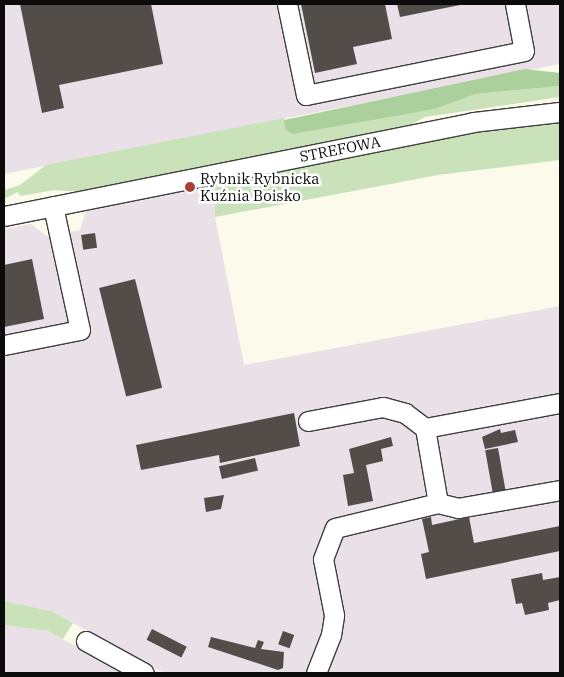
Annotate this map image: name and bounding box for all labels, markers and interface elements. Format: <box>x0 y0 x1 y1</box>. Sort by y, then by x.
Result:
street label: STREFOWA <box>298 132 382 166</box>
place label: Rybnik Rybnicka Kuźnia Boisko <box>200 169 320 204</box>
marker: Rybnik Rybnicka Kuźnia Boisko <box>184 181 196 193</box>

